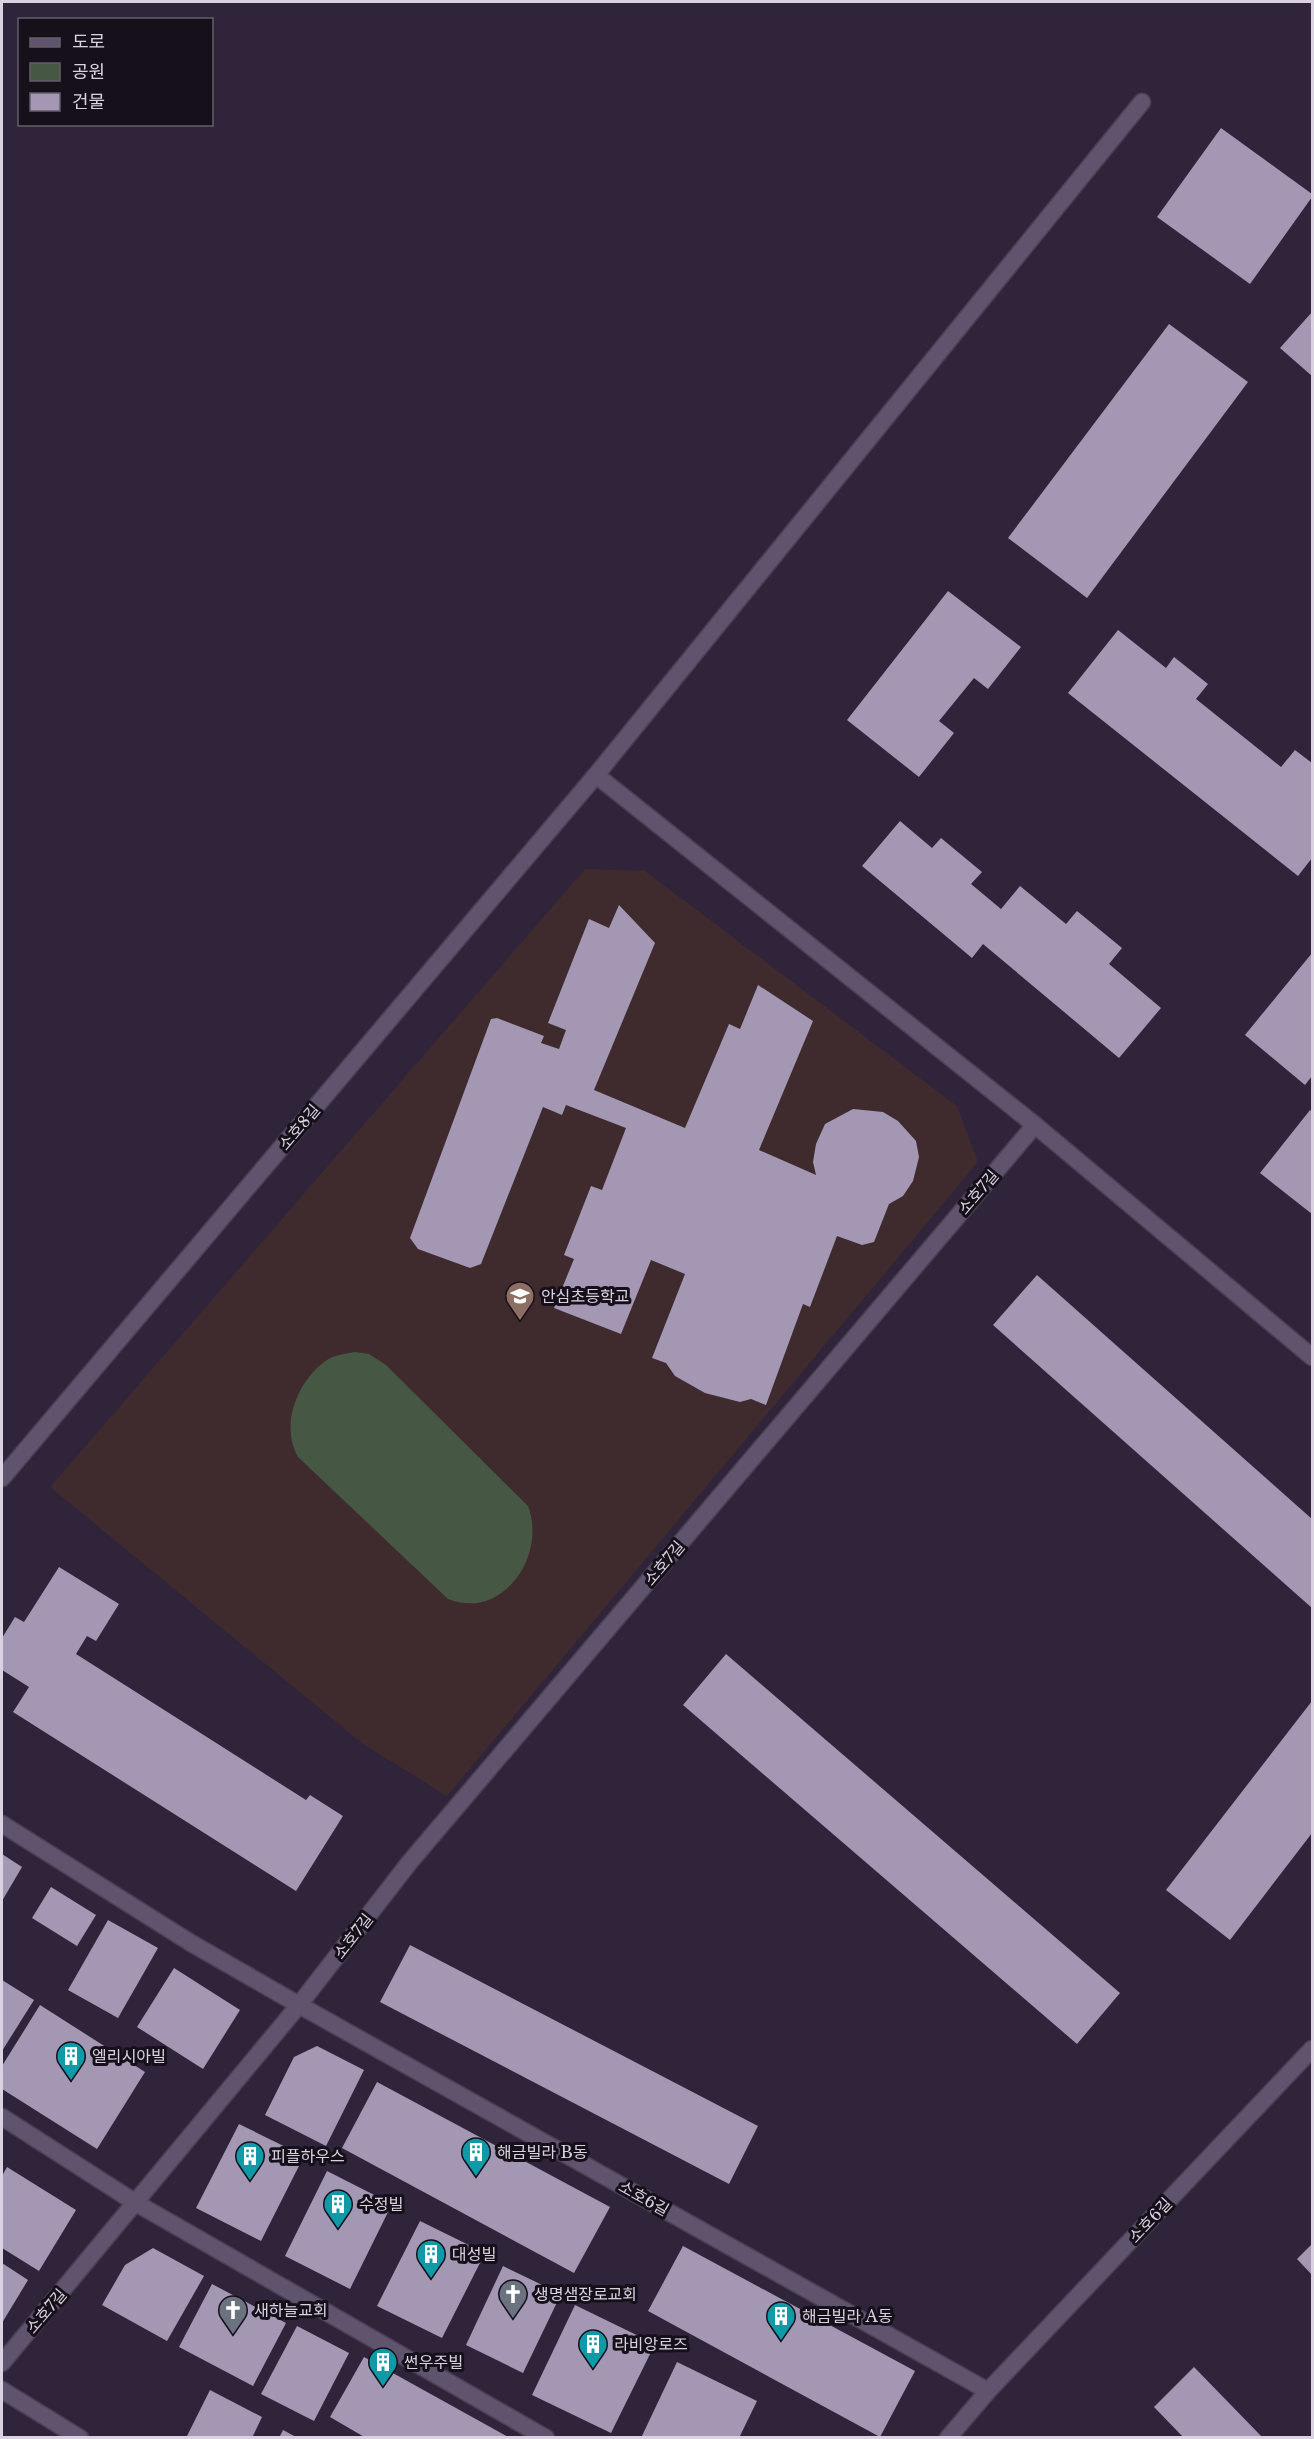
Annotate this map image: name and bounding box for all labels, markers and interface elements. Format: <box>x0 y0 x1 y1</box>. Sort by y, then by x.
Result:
legend <box>18 18 213 126</box>
text: 도로 <box>72 31 105 53</box>
text: 공원 <box>72 61 105 83</box>
text: 건물 <box>72 91 105 113</box>
street label: 소호8길 <box>274 1100 324 1154</box>
street label: 소호7길 <box>954 1166 1002 1218</box>
school or university icon: 안심초등학교 <box>504 1280 536 1322</box>
place label: 안심초등학교 <box>541 1286 629 1306</box>
street label: 소호7길 <box>640 1537 688 1589</box>
street label: 소호7길 <box>329 1909 377 1963</box>
building icon: 엘리시아빌 <box>55 2040 87 2082</box>
place label: 엘리시아빌 <box>92 2046 166 2066</box>
building icon: 해금빌라 B동 <box>460 2136 492 2178</box>
building icon: 피플하우스 <box>234 2140 266 2182</box>
place label: 해금빌라 B동 <box>497 2142 588 2162</box>
place label: 피플하우스 <box>271 2146 345 2166</box>
street label: 소호6길 <box>615 2176 673 2220</box>
building icon: 수정빌 <box>322 2188 354 2230</box>
street label: 소호6길 <box>1124 2193 1176 2247</box>
place label: 수정빌 <box>359 2194 403 2214</box>
building icon: 대성빌 <box>415 2238 447 2280</box>
place label: 대성빌 <box>452 2244 496 2264</box>
church icon: 생명샘장로교회 <box>497 2278 529 2320</box>
place label: 생명샘장로교회 <box>534 2284 637 2304</box>
street label: 소호7길 <box>22 2285 70 2337</box>
church icon: 새하늘교회 <box>217 2294 249 2336</box>
place label: 새하늘교회 <box>254 2300 328 2320</box>
building icon: 해금빌라 A동 <box>765 2300 797 2342</box>
place label: 해금빌라 A동 <box>802 2306 893 2326</box>
building icon: 라비앙로즈 <box>577 2328 609 2370</box>
place label: 라비앙로즈 <box>614 2334 688 2354</box>
building icon: 썬우주빌 <box>367 2346 399 2388</box>
place label: 썬우주빌 <box>404 2352 463 2372</box>

